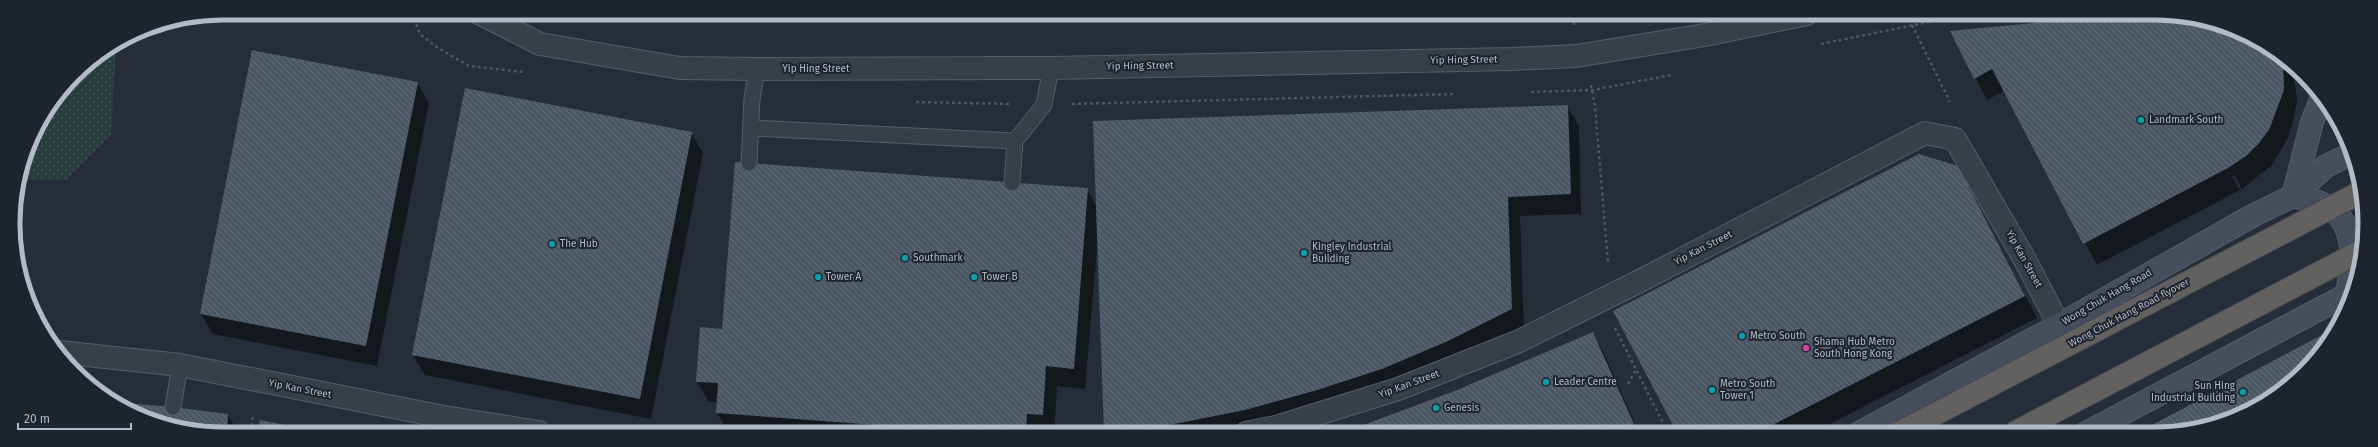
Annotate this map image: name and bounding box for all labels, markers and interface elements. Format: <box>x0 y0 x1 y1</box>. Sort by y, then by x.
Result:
street label: Yip Hing Street <box>1430 53 1498 67</box>
street label: Yip Hing Street <box>1106 59 1174 73</box>
street label: Yip Hing Street <box>782 63 850 75</box>
place label: Landmark South <box>2149 114 2223 126</box>
marker: Landmark South <box>2136 115 2146 125</box>
street label: Yip Kan Street <box>1672 228 1734 268</box>
street label: Yip Kan Street <box>2003 228 2045 290</box>
place label: The Hub <box>560 238 598 250</box>
marker: The Hub <box>547 239 557 249</box>
place label: Kingley Industrial Building <box>1312 241 1392 265</box>
marker: Kingley Industrial Building <box>1299 248 1309 258</box>
place label: Southmark <box>913 252 963 264</box>
marker: Southmark <box>900 253 910 263</box>
street label: Wong Chuk Hang Road <box>2060 266 2154 328</box>
place label: Tower A <box>826 271 862 283</box>
place label: Tower B <box>982 271 1018 283</box>
marker: Tower A <box>813 272 823 282</box>
marker: Tower B <box>969 272 979 282</box>
street label: Wong Chuk Hang Road flyover <box>2067 276 2192 350</box>
place label: Metro South <box>1750 330 1805 342</box>
marker: Metro South <box>1737 331 1747 341</box>
place label: Shama Hub Metro South Hong Kong <box>1814 336 1895 360</box>
marker: Shama Hub Metro South Hong Kong <box>1801 343 1811 353</box>
street label: Yip Kan Street <box>1377 367 1441 401</box>
place label: Leader Centre <box>1554 376 1617 388</box>
street label: Yip Kan Street <box>268 377 333 401</box>
marker: Leader Centre <box>1541 377 1551 387</box>
place label: Metro South Tower 1 <box>1720 378 1775 402</box>
place label: Sun Hing Industrial Building <box>2151 380 2236 404</box>
marker: Metro South Tower 1 <box>1707 385 1717 395</box>
marker: Sun Hing Industrial Building <box>2238 387 2248 397</box>
place label: Genesis <box>1444 402 1480 414</box>
marker: Genesis <box>1431 403 1441 413</box>
scale bar <box>18 405 131 431</box>
text: 20 m <box>24 412 50 426</box>

